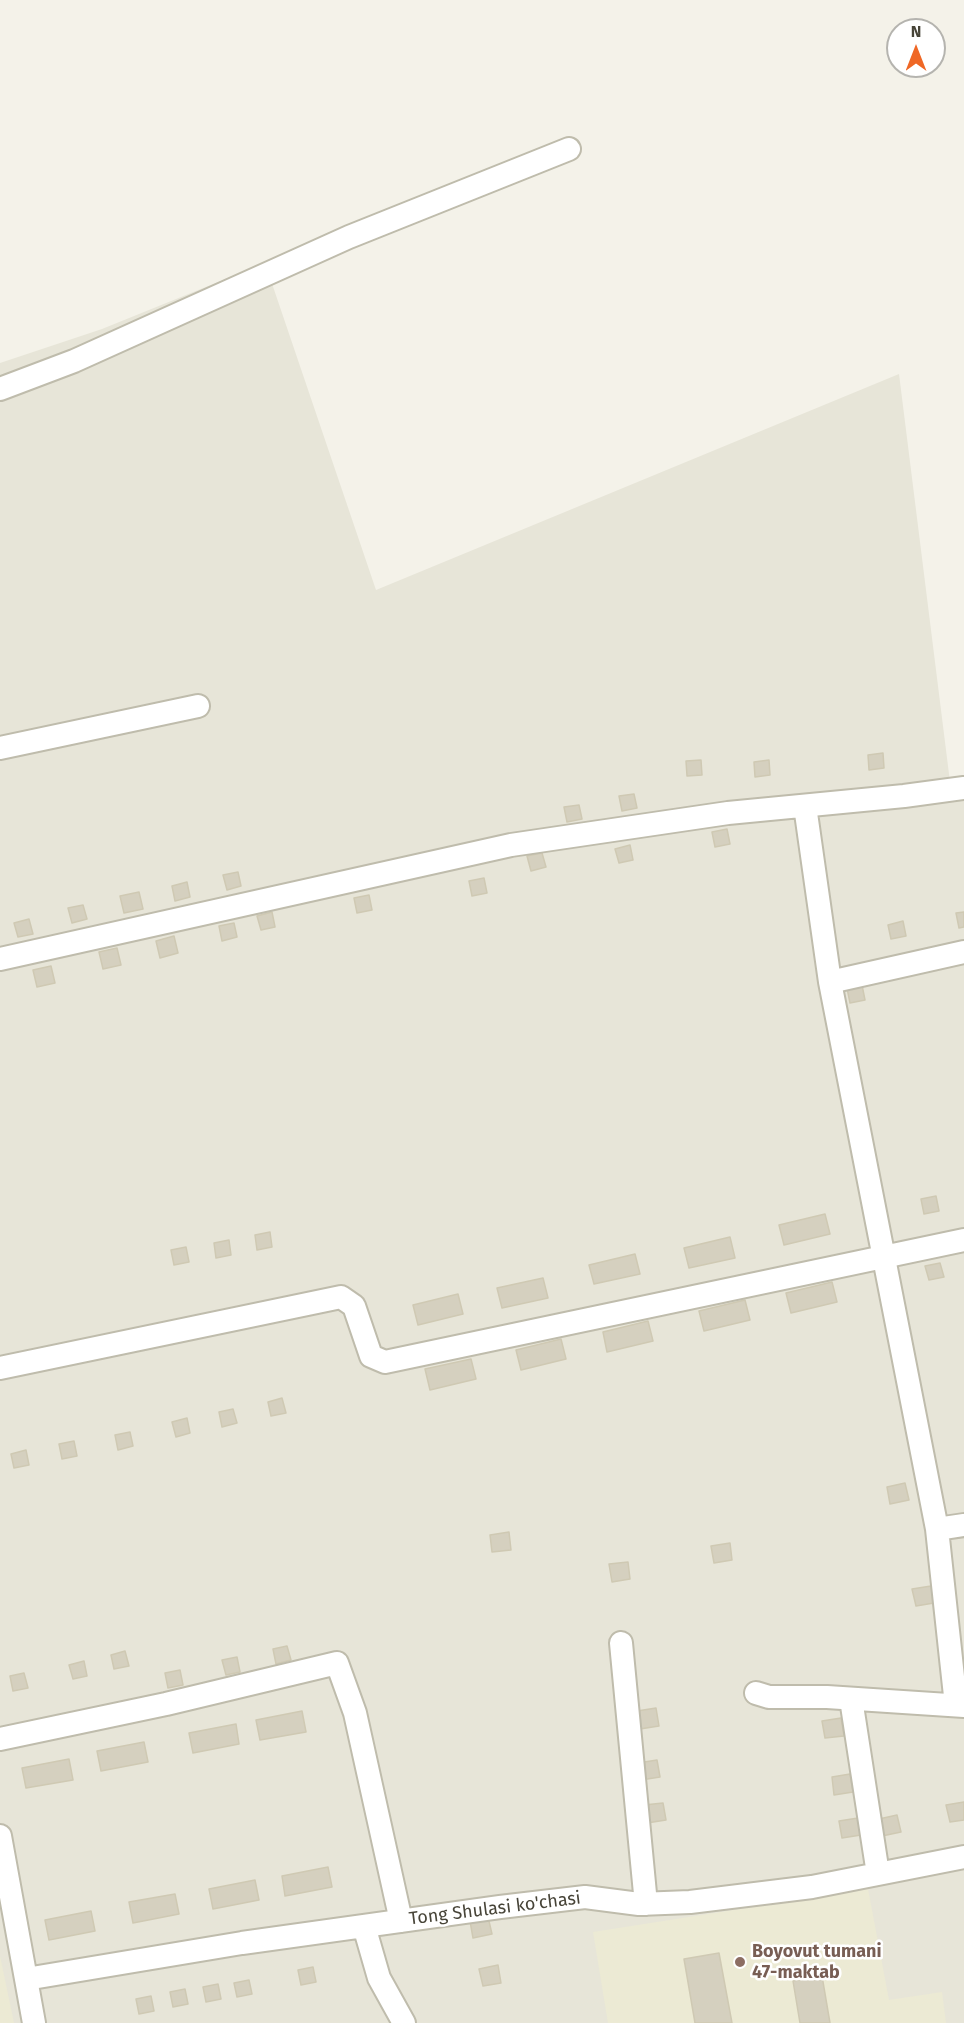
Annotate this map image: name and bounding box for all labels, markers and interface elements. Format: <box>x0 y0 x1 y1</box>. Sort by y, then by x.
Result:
north arrow <box>886 18 946 78</box>
text: N <box>911 22 921 41</box>
street label: Tong Shulasi ko'chasi <box>408 1888 582 1930</box>
place label: Boyovut tumani 47-maktab <box>752 1941 882 1984</box>
marker: Boyovut tumani 47-maktab <box>733 1955 747 1969</box>

